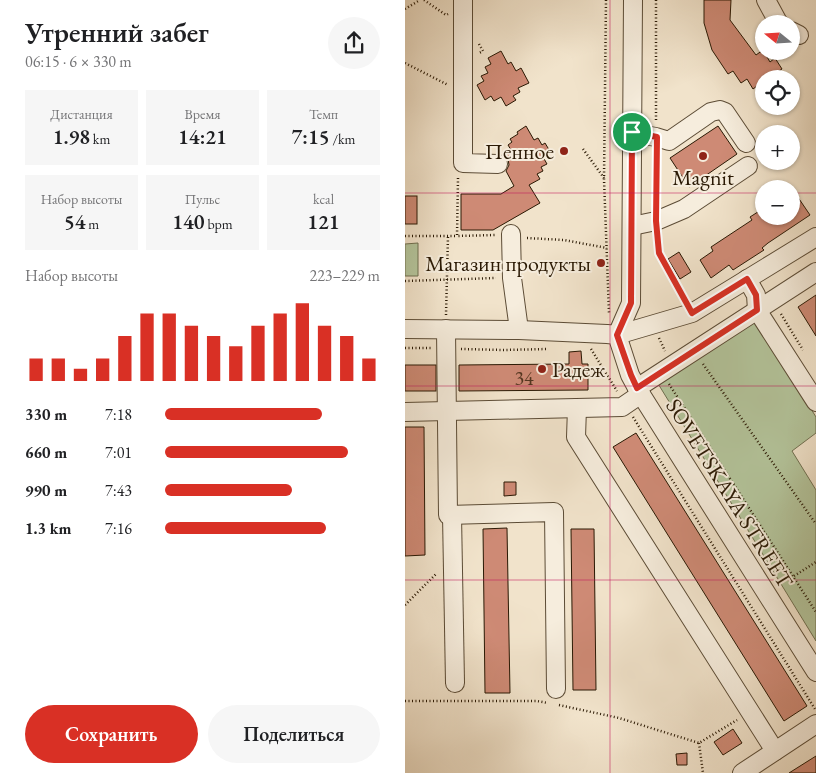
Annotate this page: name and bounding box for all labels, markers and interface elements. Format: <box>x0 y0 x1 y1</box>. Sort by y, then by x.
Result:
text: Утренний забег <box>25 14 209 50</box>
north arrow <box>755 15 800 60</box>
map controls <box>755 15 800 225</box>
button: share <box>328 17 380 69</box>
text: 06:15 · 6 × 330 m <box>25 51 132 72</box>
button: locate <box>755 70 800 115</box>
text: Дистанция <box>50 105 113 123</box>
text: Время <box>185 105 220 123</box>
text: Темп <box>309 105 338 123</box>
pin <box>611 111 653 153</box>
icon: arrive <box>618 118 646 146</box>
text: 1.98 <box>53 123 90 150</box>
text: 14:21 <box>178 123 227 150</box>
text: 7:15 <box>292 123 330 150</box>
button: + <box>755 125 800 170</box>
text: km <box>90 130 110 148</box>
text: /km <box>330 130 355 148</box>
place label: Пенное <box>485 137 554 166</box>
marker: Пенное <box>558 145 570 157</box>
marker: Magnit <box>697 150 709 162</box>
place label: Magnit <box>672 163 734 192</box>
button: − <box>755 180 800 225</box>
text: Набор высоты <box>41 190 122 208</box>
text: Пульс <box>185 190 220 208</box>
text: kcal <box>313 190 334 208</box>
text: 54 <box>64 208 85 235</box>
text: 140 <box>172 208 205 235</box>
text: 121 <box>307 208 340 235</box>
text: m <box>85 215 99 233</box>
text: bpm <box>205 215 233 233</box>
place label: Магазин продукты <box>425 249 591 278</box>
marker: Магазин продукты <box>595 257 607 269</box>
text: Набор высоты <box>25 265 118 286</box>
text: 223–229 m <box>309 265 380 286</box>
place label: Радеж <box>552 355 606 384</box>
marker: Радеж <box>536 363 548 375</box>
house number: 34 <box>514 365 534 391</box>
street label: SOVETSKAYA STREET <box>659 393 800 594</box>
text: 330 m <box>25 404 67 425</box>
text: 7:18 <box>105 404 132 425</box>
text: 660 m <box>25 442 67 463</box>
text: 7:01 <box>105 442 132 463</box>
text: 990 m <box>25 480 67 501</box>
text: 7:43 <box>105 480 132 501</box>
text: 1.3 km <box>25 518 71 539</box>
text: 7:16 <box>105 518 132 539</box>
button: Сохранить <box>25 705 198 763</box>
button: Поделиться <box>208 705 380 763</box>

